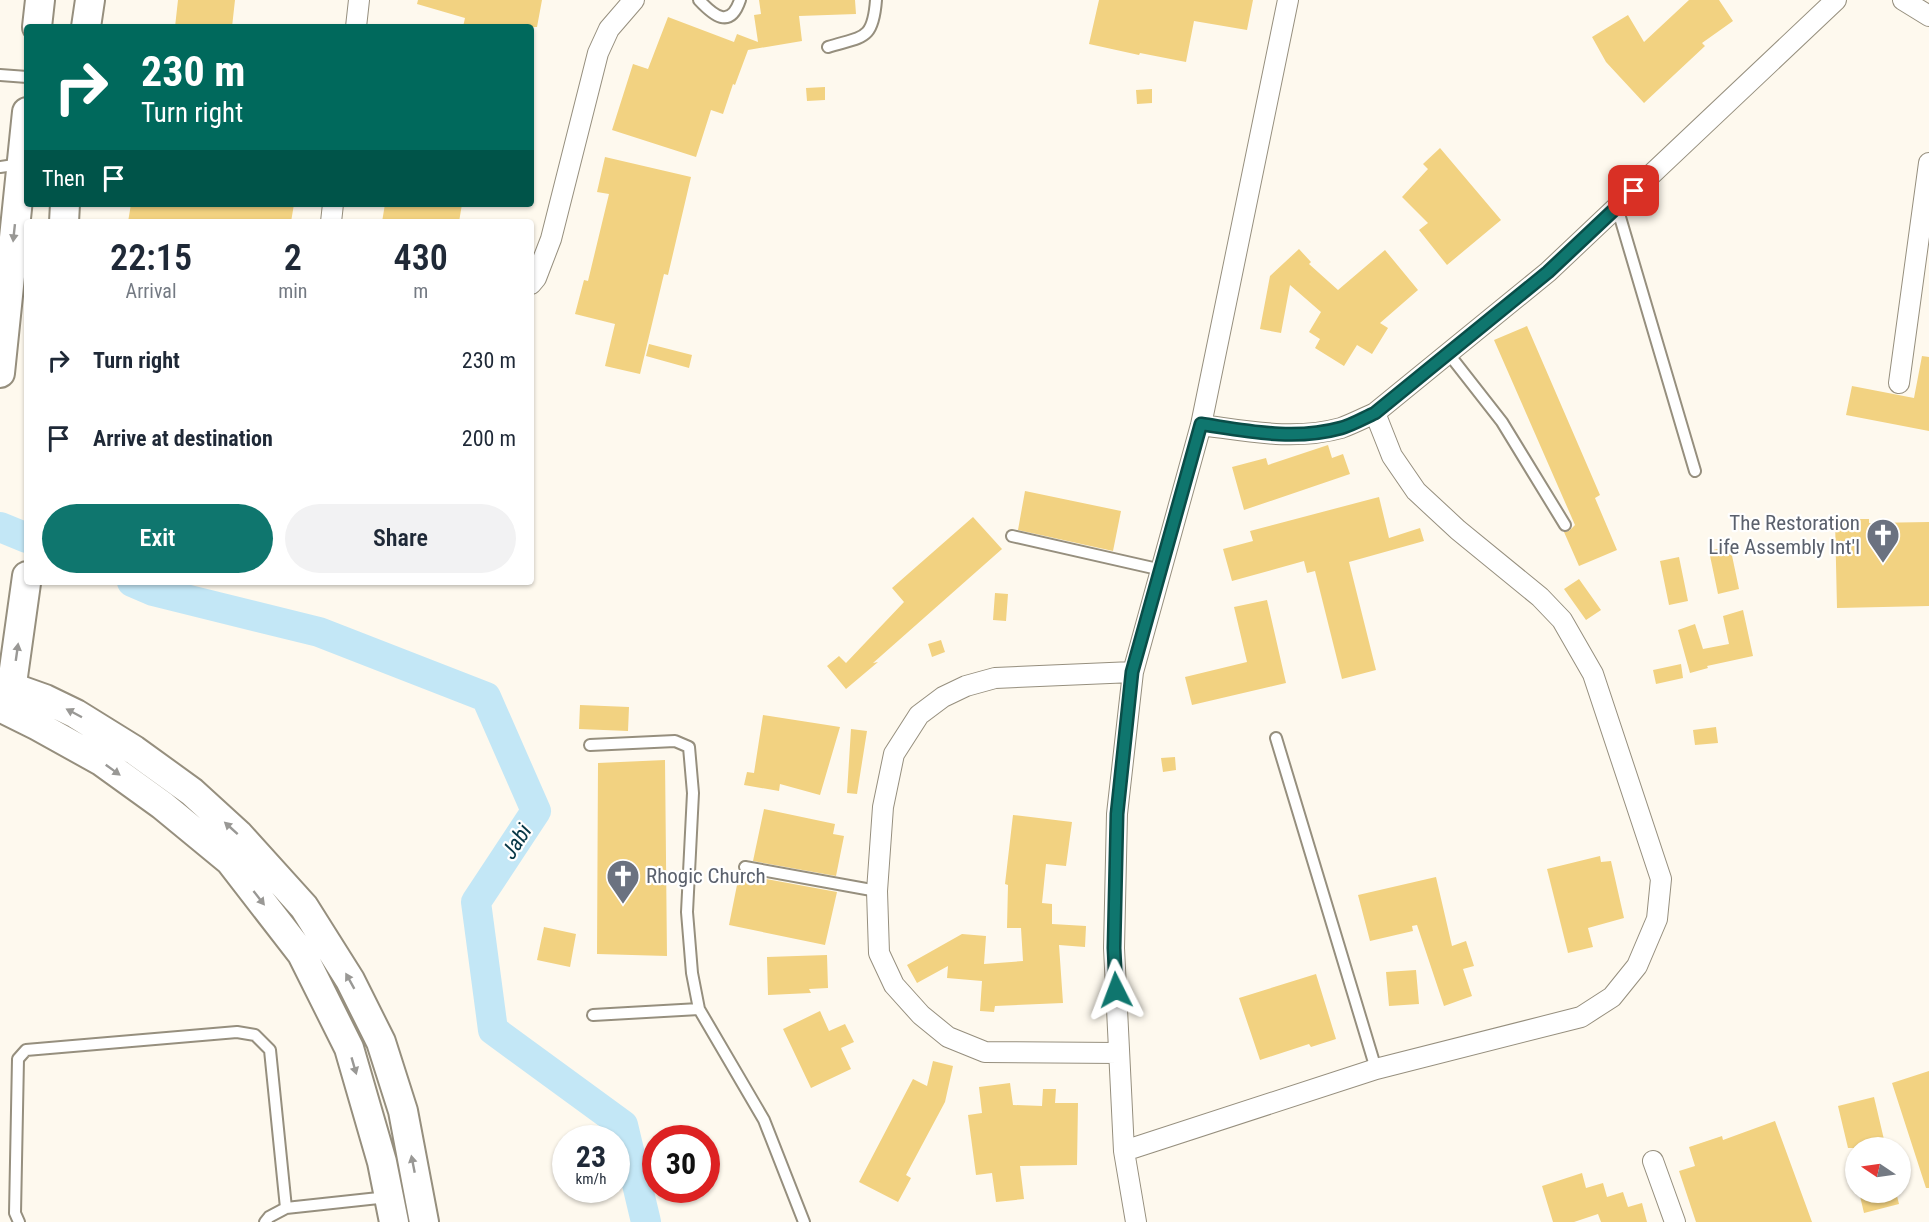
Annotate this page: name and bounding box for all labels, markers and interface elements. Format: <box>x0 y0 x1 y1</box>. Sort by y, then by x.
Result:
text: 230 m <box>141 47 246 96</box>
icon: right <box>42 48 120 126</box>
text: Turn right <box>141 97 243 129</box>
icon: arrive <box>97 162 130 195</box>
pin <box>1608 165 1659 216</box>
text: Then <box>42 166 85 191</box>
icon: arrive <box>1617 174 1650 207</box>
one-way arrow <box>9 223 19 242</box>
text: 22:15 <box>110 237 192 279</box>
text: 2 <box>284 237 302 279</box>
text: 430 <box>394 237 448 279</box>
text: Arrival <box>126 279 177 303</box>
text: min <box>278 279 307 303</box>
text: m <box>413 279 428 303</box>
icon: right <box>42 344 75 377</box>
text: Turn right <box>93 348 180 373</box>
text: 230 m <box>462 348 516 373</box>
icon: arrive <box>42 422 75 455</box>
text: Arrive at destination <box>93 426 273 451</box>
text: 200 m <box>462 426 516 451</box>
button: Exit <box>42 504 273 573</box>
button: Share <box>285 504 516 573</box>
place label: The Restoration Life Assembly Int'l <box>1708 511 1860 559</box>
church icon: The Restoration Life Assembly Int'l <box>1865 517 1901 564</box>
one-way arrow <box>12 643 21 662</box>
one-way arrow <box>65 708 82 718</box>
one-way arrow <box>105 764 121 776</box>
water label: Jabi <box>496 819 537 863</box>
one-way arrow <box>224 821 239 835</box>
church icon: Rhogic Church <box>605 858 641 905</box>
place label: Rhogic Church <box>646 864 766 888</box>
one-way arrow <box>252 890 265 906</box>
position arrow <box>1084 958 1148 1022</box>
one-way arrow <box>345 972 355 989</box>
one-way arrow <box>350 1057 359 1075</box>
speed limit sign: 30 <box>642 1125 720 1203</box>
north arrow <box>1845 1137 1911 1203</box>
map controls <box>1845 1137 1911 1203</box>
text: 23 <box>576 1139 606 1174</box>
one-way arrow <box>408 1155 417 1174</box>
text: km/h <box>576 1170 606 1188</box>

